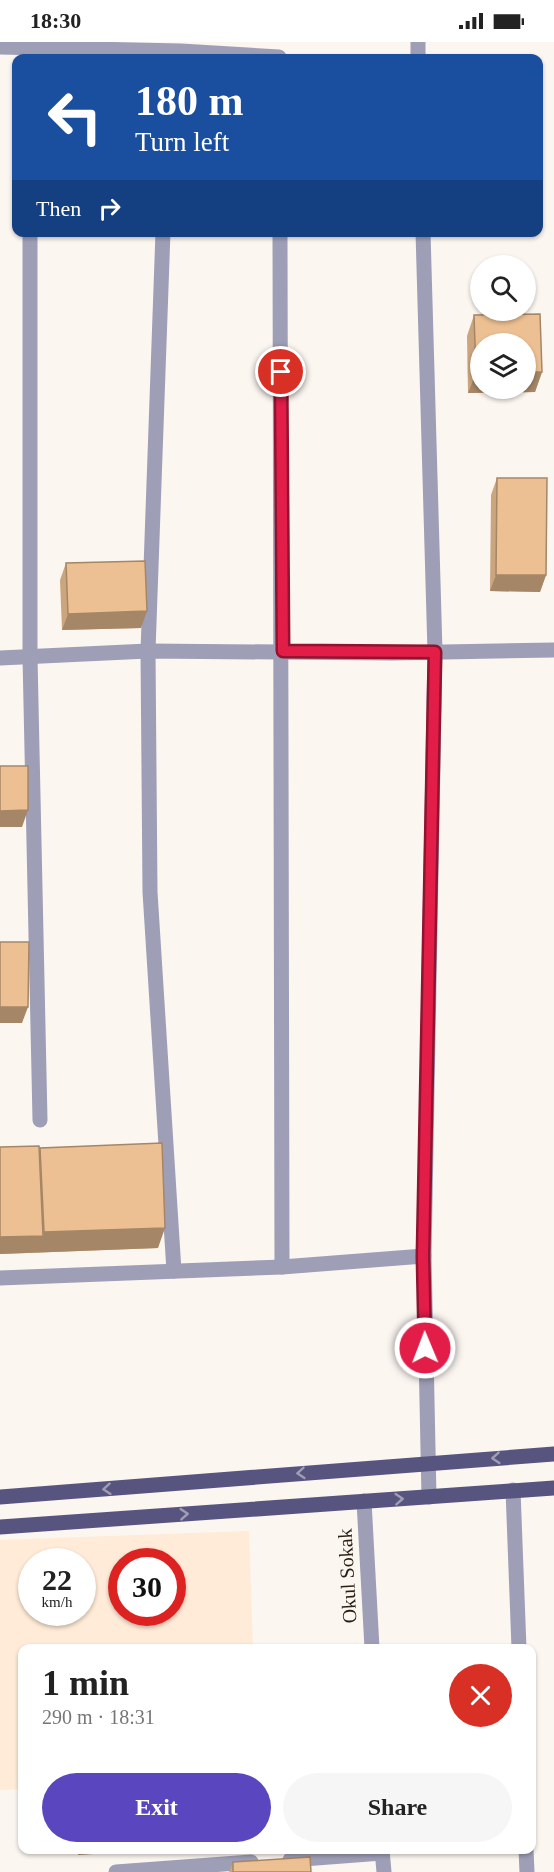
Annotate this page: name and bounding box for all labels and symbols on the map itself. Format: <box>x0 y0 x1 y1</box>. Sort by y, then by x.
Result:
pin <box>255 346 306 397</box>
position arrow <box>393 1316 457 1380</box>
one-way arrow <box>491 1451 500 1464</box>
one-way arrow <box>297 1466 306 1479</box>
one-way arrow <box>102 1482 111 1495</box>
one-way arrow <box>395 1492 404 1505</box>
one-way arrow <box>179 1508 189 1521</box>
street label: Okul Sokak <box>334 1528 360 1624</box>
speed limit sign: 30 <box>108 1548 186 1626</box>

